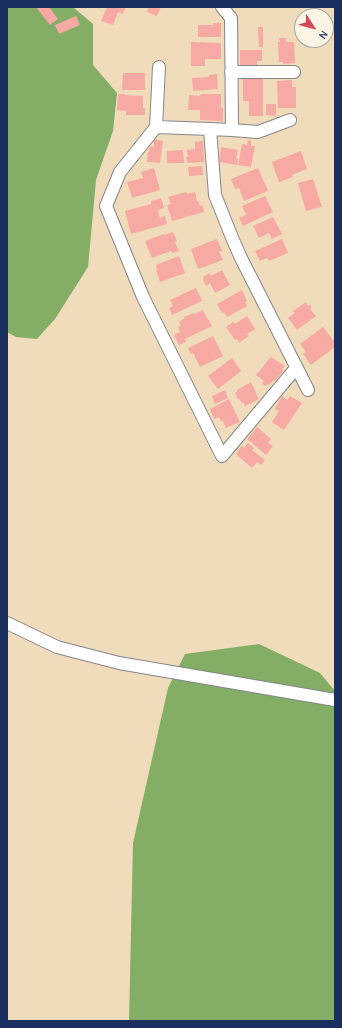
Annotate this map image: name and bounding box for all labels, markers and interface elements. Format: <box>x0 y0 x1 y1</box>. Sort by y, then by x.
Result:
north arrow <box>294 8 334 48</box>
text: N <box>316 28 331 41</box>

